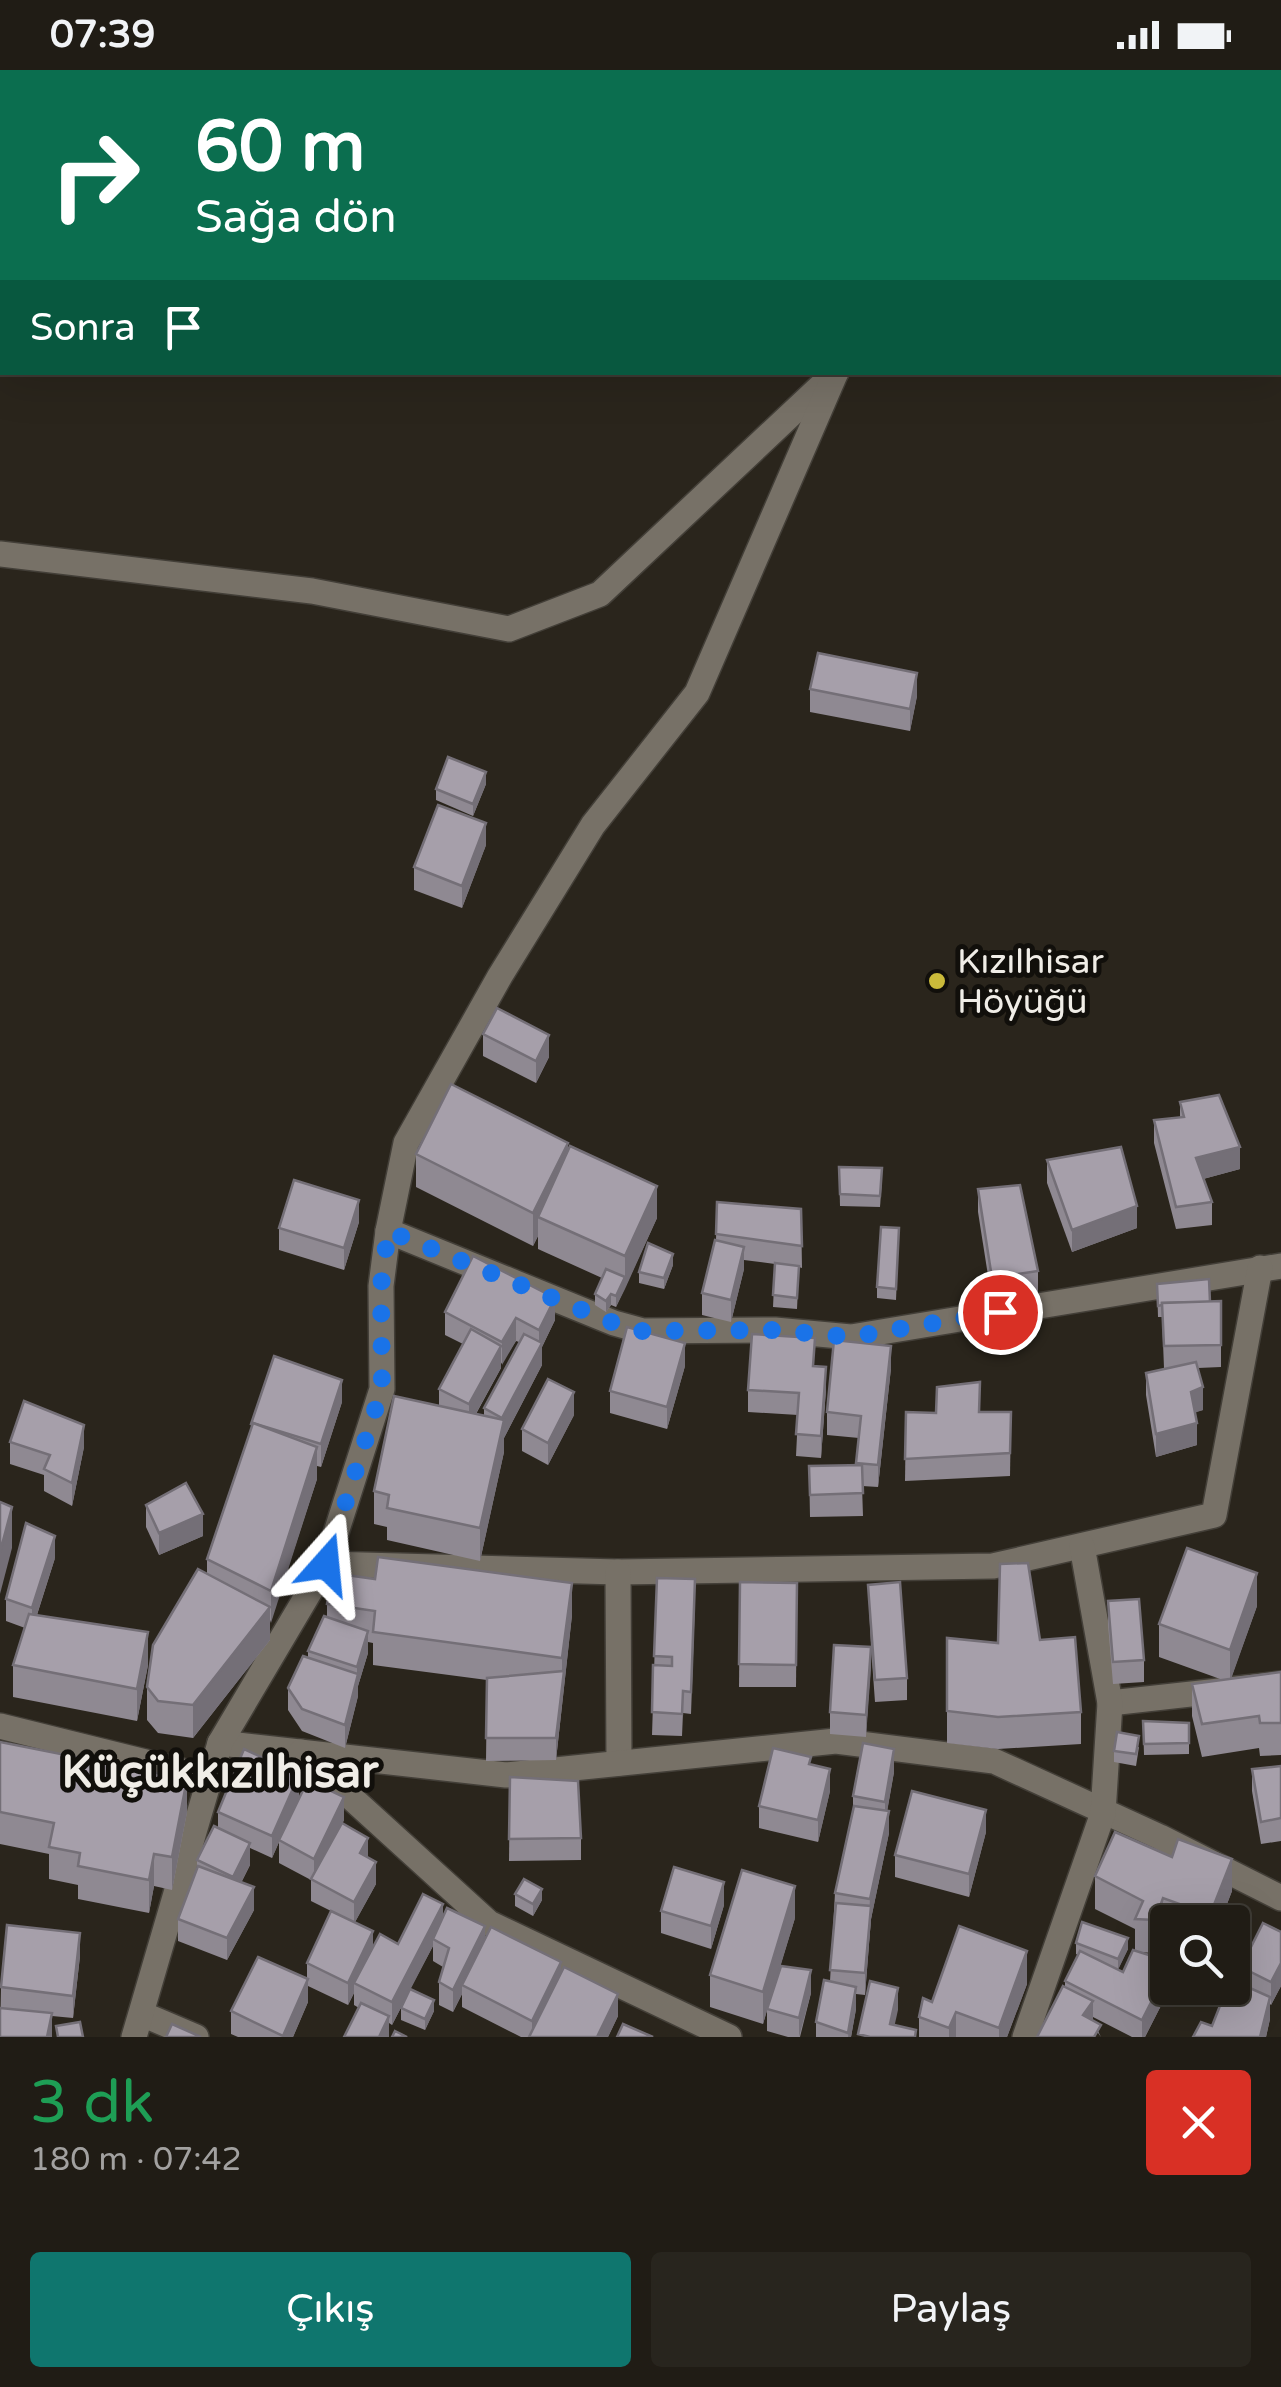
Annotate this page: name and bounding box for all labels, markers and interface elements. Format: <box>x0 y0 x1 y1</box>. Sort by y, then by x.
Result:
text: 07:39 <box>50 12 155 58</box>
text: 60 m <box>195 106 365 190</box>
icon: right <box>30 110 160 240</box>
text: Sağa dön <box>195 191 397 245</box>
icon: arrive <box>156 300 211 355</box>
text: Sonra <box>30 305 136 351</box>
place label: Kızılhisar Höyüğü <box>957 941 1105 1023</box>
marker: Kızılhisar Höyüğü <box>926 970 948 992</box>
pin <box>958 1270 1043 1355</box>
icon: arrive <box>973 1285 1028 1340</box>
position arrow <box>274 1512 378 1616</box>
district label: Küçükkızılhisar <box>62 1746 379 1800</box>
map controls <box>1150 1905 1250 2005</box>
button: search <box>1150 1905 1250 2005</box>
text: 3 dk <box>30 2067 154 2139</box>
button: close <box>1146 2070 1251 2175</box>
text: 180 m · 07:42 <box>30 2141 242 2179</box>
button: Çıkış <box>30 2252 631 2367</box>
button: Paylaş <box>651 2252 1251 2367</box>

